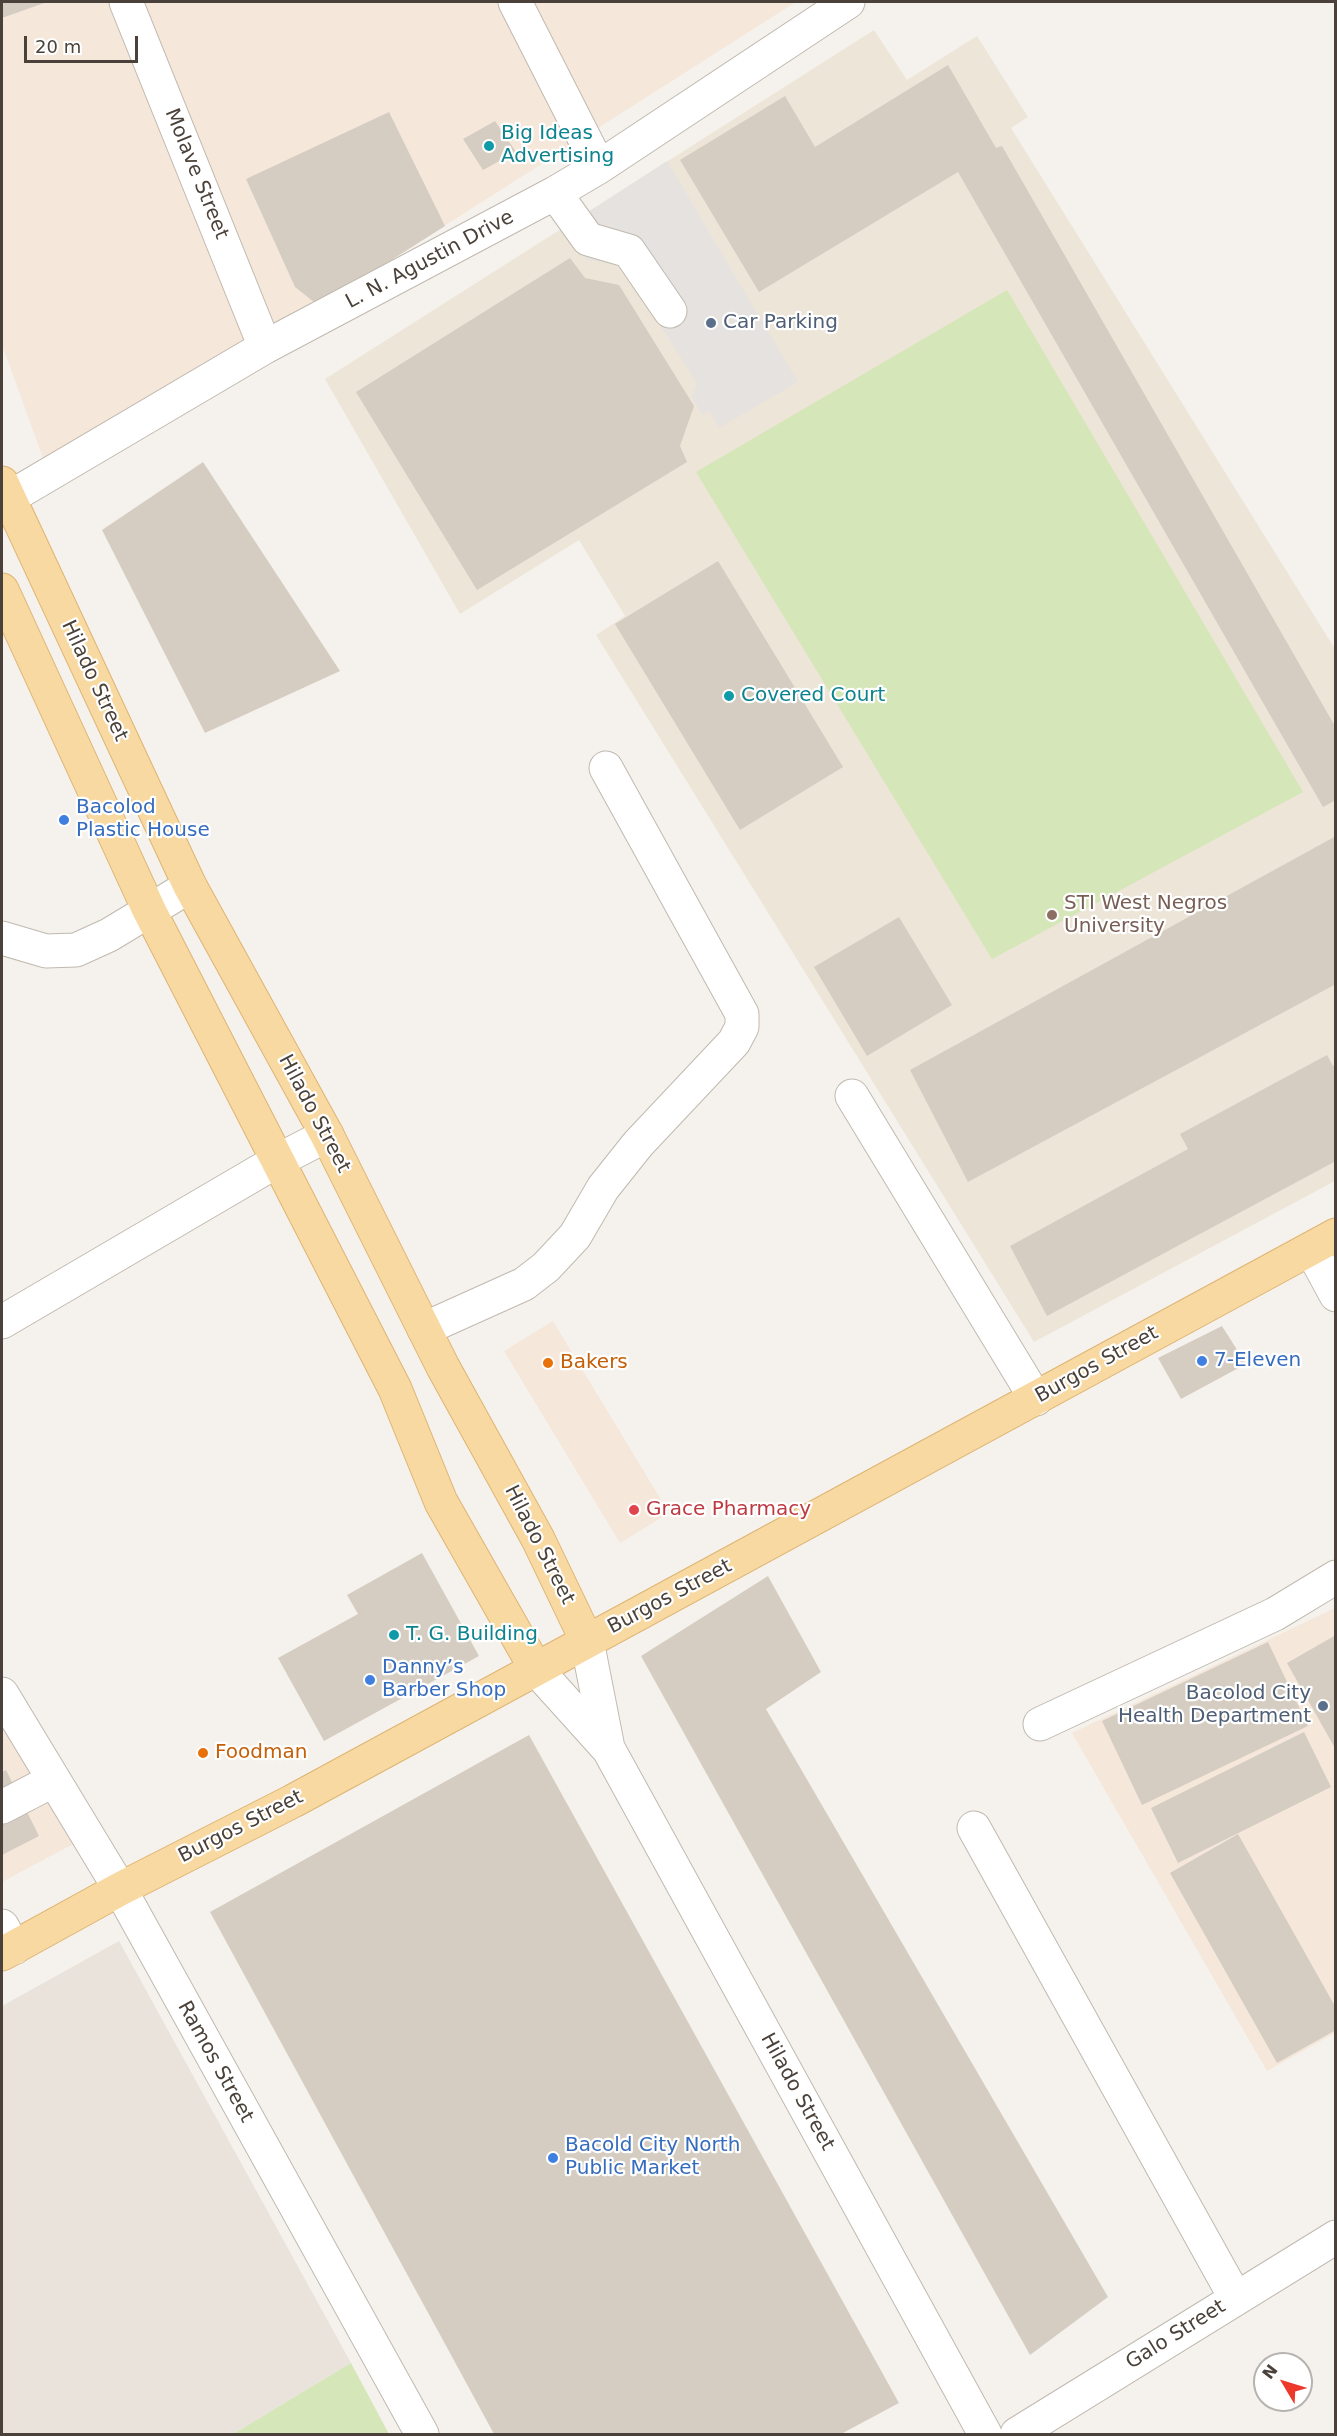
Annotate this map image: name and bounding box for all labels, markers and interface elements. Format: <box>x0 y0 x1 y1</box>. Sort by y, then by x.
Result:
scale bar <box>27 24 141 62</box>
text: 20 m <box>35 36 81 57</box>
street label: Molave Street <box>159 105 233 243</box>
place label: Big Ideas Advertising <box>501 122 614 169</box>
marker: Big Ideas Advertising <box>482 139 496 153</box>
street label: L. N. Agustin Drive <box>342 206 518 314</box>
place label: Car Parking <box>723 311 838 335</box>
marker: Car Parking <box>704 316 718 330</box>
street label: Hilado Street <box>56 617 132 745</box>
place label: Covered Court <box>741 684 885 708</box>
marker: Covered Court <box>722 689 736 703</box>
place label: Bacolod Plastic House <box>76 796 210 843</box>
marker: Bacolod Plastic House <box>57 813 71 827</box>
place label: STI West Negros University <box>1064 892 1227 939</box>
marker: STI West Negros University <box>1045 908 1059 922</box>
street label: Hilado Street <box>273 1051 355 1177</box>
street label: Burgos Street <box>1031 1321 1163 1409</box>
place label: 7-Eleven <box>1214 1349 1301 1373</box>
place label: Bakers <box>560 1351 628 1375</box>
marker: 7-Eleven <box>1195 1354 1209 1368</box>
marker: Bakers <box>541 1356 555 1370</box>
street label: Hilado Street <box>499 1481 579 1609</box>
place label: Grace Pharmacy <box>646 1498 811 1522</box>
marker: Grace Pharmacy <box>627 1503 641 1517</box>
street label: Burgos Street <box>604 1554 736 1640</box>
place label: T. G. Building <box>406 1623 538 1647</box>
marker: T. G. Building <box>387 1628 401 1642</box>
place label: Danny’s Barber Shop <box>382 1656 506 1703</box>
marker: Danny’s Barber Shop <box>363 1673 377 1687</box>
place label: Bacolod City Health Department <box>1118 1682 1311 1729</box>
marker: Bacolod City Health Department <box>1316 1699 1330 1713</box>
place label: Foodman <box>215 1741 307 1765</box>
marker: Foodman <box>196 1746 210 1760</box>
street label: Burgos Street <box>175 1785 307 1869</box>
street label: Ramos Street <box>172 1997 258 2127</box>
street label: Hilado Street <box>755 2029 839 2155</box>
place label: Bacold City North Public Market <box>565 2134 740 2181</box>
marker: Bacold City North Public Market <box>546 2151 560 2165</box>
street label: Galo Street <box>1122 2295 1230 2375</box>
north arrow <box>1253 2352 1313 2412</box>
text: N <box>1258 2361 1282 2383</box>

